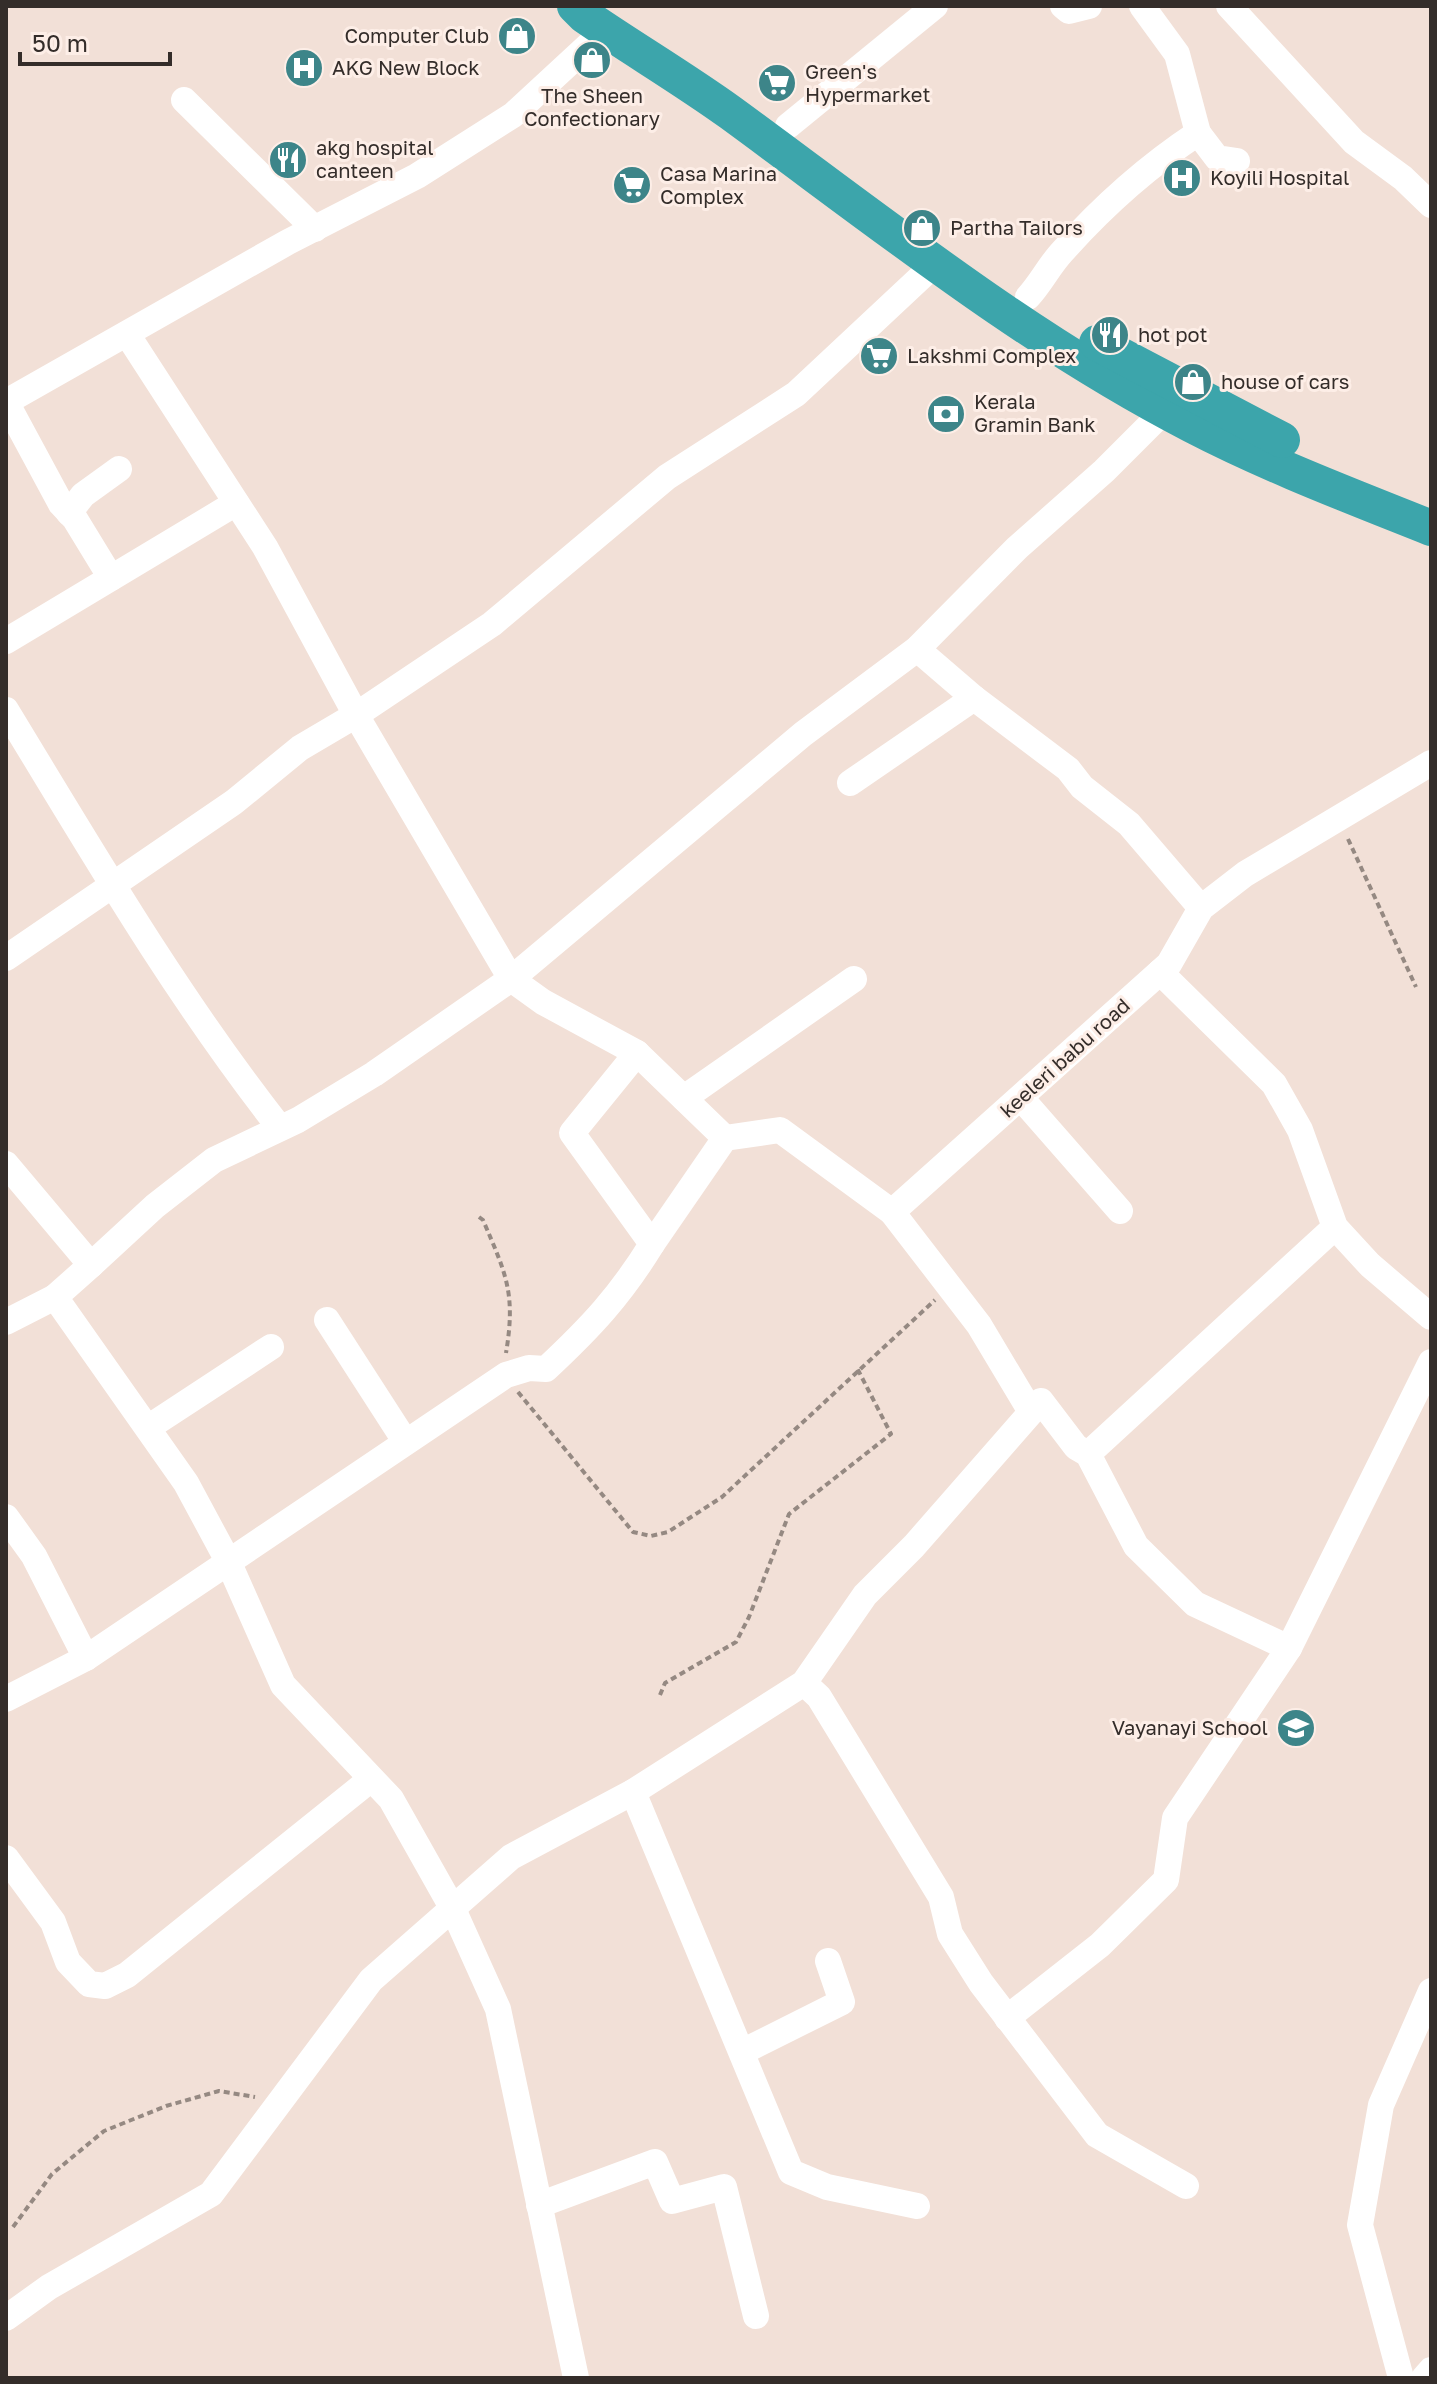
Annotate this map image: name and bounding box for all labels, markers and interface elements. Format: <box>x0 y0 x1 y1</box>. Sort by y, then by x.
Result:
shop icon: Computer Club <box>496 15 538 57</box>
scale bar <box>20 16 170 66</box>
place label: Computer Club <box>345 23 489 47</box>
text: 50 m <box>32 28 88 57</box>
shop icon: The Sheen Confectionary <box>571 39 613 81</box>
hospital icon: AKG New Block <box>283 47 325 89</box>
place label: AKG New Block <box>332 55 480 79</box>
place label: Green's Hypermarket <box>805 59 930 106</box>
supermarket icon: Green's Hypermarket <box>756 62 798 104</box>
place label: The Sheen Confectionary <box>524 83 660 130</box>
place label: akg hospital canteen <box>316 135 434 182</box>
restaurant icon: akg hospital canteen <box>267 139 309 181</box>
hospital icon: Koyili Hospital <box>1161 157 1203 199</box>
place label: Casa Marina Complex <box>660 161 777 208</box>
supermarket icon: Casa Marina Complex <box>611 164 653 206</box>
place label: Koyili Hospital <box>1210 165 1349 189</box>
shop icon: Partha Tailors <box>901 207 943 249</box>
place label: Partha Tailors <box>950 215 1083 239</box>
restaurant icon: hot pot <box>1089 314 1131 356</box>
place label: hot pot <box>1138 322 1208 346</box>
supermarket icon: Lakshmi Complex <box>858 335 900 377</box>
place label: Lakshmi Complex <box>907 343 1076 367</box>
shop icon: house of cars <box>1172 361 1214 403</box>
place label: house of cars <box>1221 369 1349 393</box>
place label: Kerala Gramin Bank <box>974 389 1096 436</box>
bank icon: Kerala Gramin Bank <box>925 393 967 435</box>
street label: keeleri babu road <box>995 993 1134 1122</box>
school or university icon: Vayanayi School <box>1275 1707 1317 1749</box>
place label: Vayanayi School <box>1112 1715 1268 1739</box>

